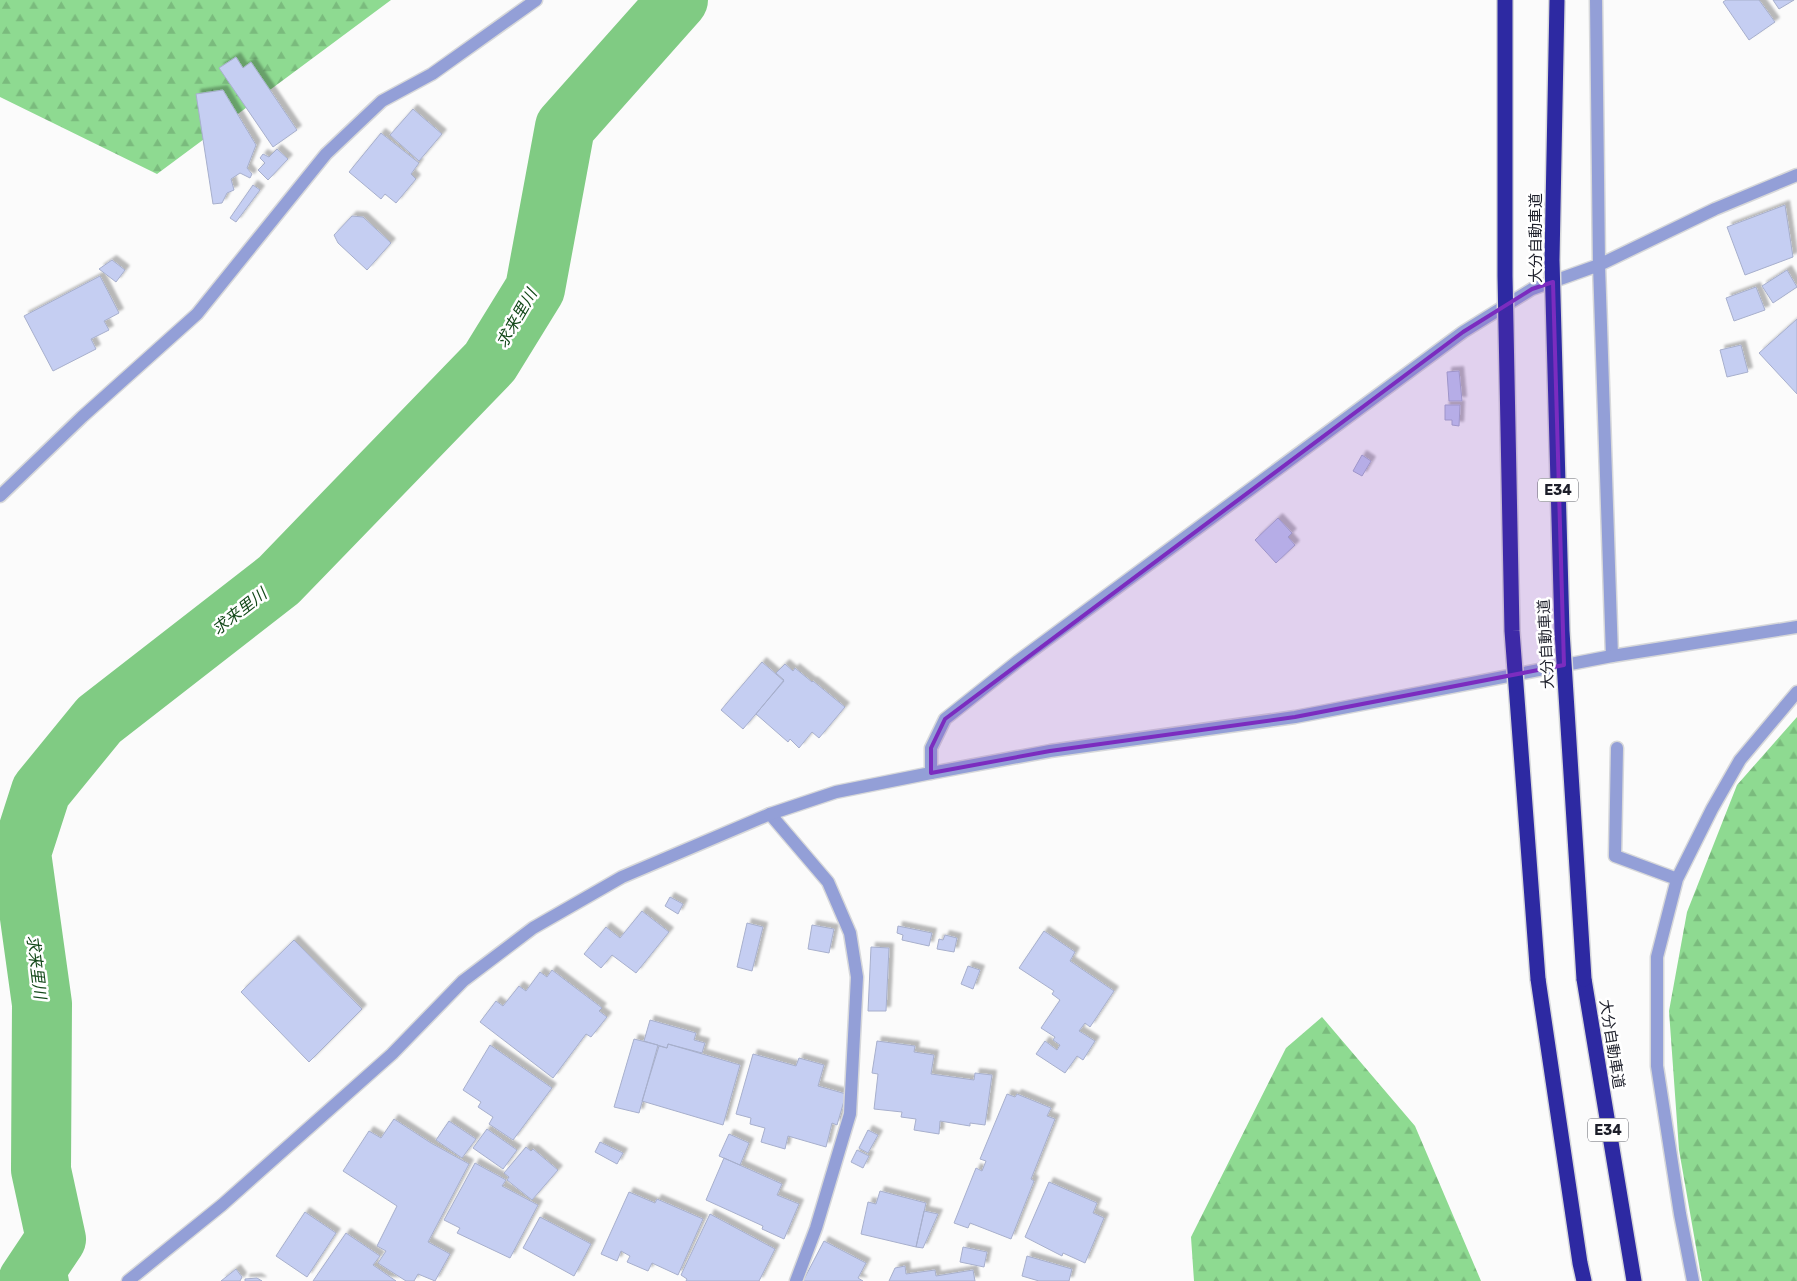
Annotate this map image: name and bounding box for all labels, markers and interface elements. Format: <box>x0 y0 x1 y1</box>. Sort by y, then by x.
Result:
street label: 大分自動車道 <box>1527 193 1545 283</box>
water label: 求来里川 <box>492 284 542 351</box>
road number: E34 <box>1538 478 1578 502</box>
water label: 求来里川 <box>208 583 272 639</box>
street label: 大分自動車道 <box>1535 599 1557 689</box>
water label: 求来里川 <box>23 934 50 1002</box>
street label: 大分自動車道 <box>1596 998 1628 1090</box>
road number: E34 <box>1588 1118 1628 1142</box>

